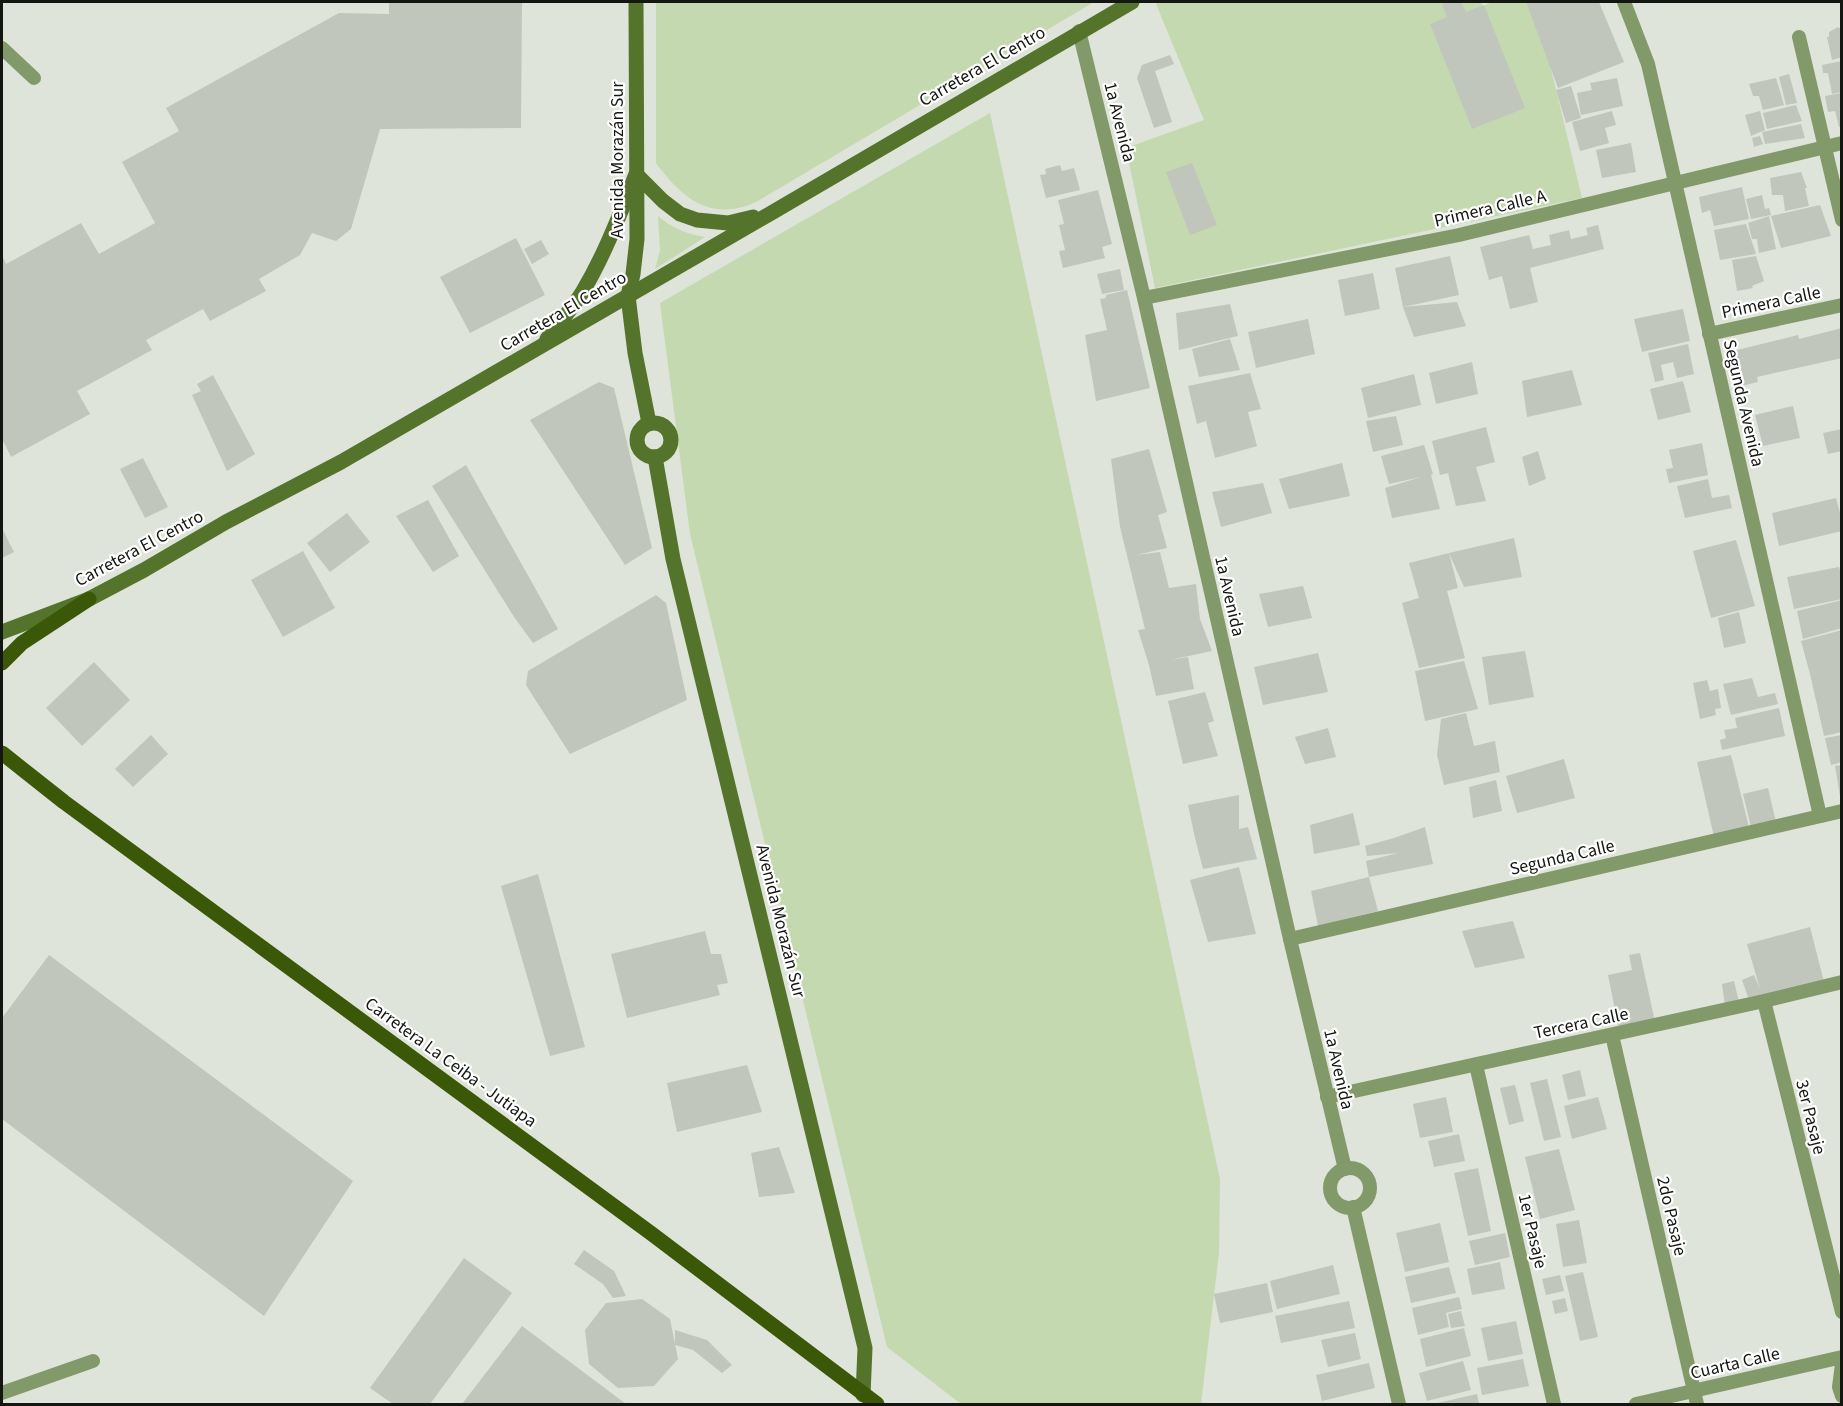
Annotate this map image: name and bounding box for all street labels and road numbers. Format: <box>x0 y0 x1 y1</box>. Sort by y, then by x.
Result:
street label: Carretera El Centro <box>914 20 1050 113</box>
street label: 1a Avenida <box>1097 79 1142 165</box>
street label: Avenida Morazán Sur <box>605 81 630 239</box>
street label: Primera Calle A <box>1432 183 1549 233</box>
street label: Carretera El Centro <box>495 265 631 358</box>
street label: Primera Calle <box>1719 280 1823 325</box>
street label: Segunda Avenida <box>1717 337 1770 469</box>
street label: Carretera El Centro <box>71 504 208 593</box>
street label: 1a Avenida <box>1208 553 1251 639</box>
street label: Segunda Calle <box>1507 833 1617 882</box>
street label: Avenida Morazán Sur <box>749 842 812 1001</box>
street label: Carretera La Ceiba - Jutiapa <box>360 991 542 1133</box>
street label: Tercera Calle <box>1531 1001 1631 1046</box>
street label: 1a Avenida <box>1317 1026 1360 1112</box>
street label: 3er Pasaje <box>1789 1077 1832 1157</box>
street label: 2do Pasaje <box>1650 1174 1693 1258</box>
street label: 1er Pasaje <box>1512 1191 1553 1271</box>
street label: Cuarta Calle <box>1688 1341 1782 1386</box>

